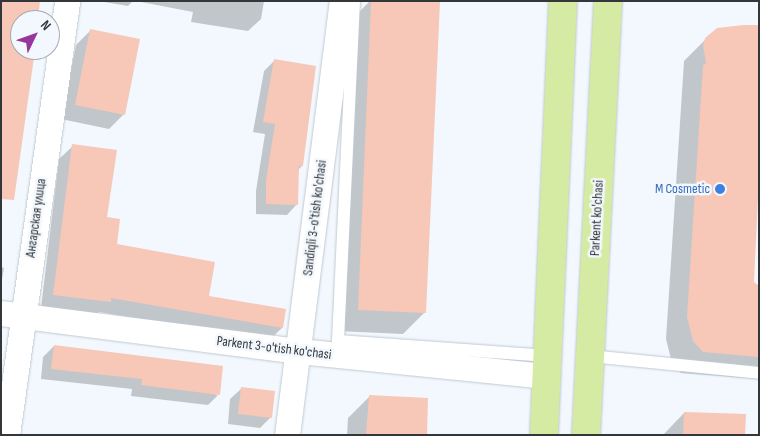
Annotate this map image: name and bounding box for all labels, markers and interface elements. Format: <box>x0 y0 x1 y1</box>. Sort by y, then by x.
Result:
north arrow <box>10 10 60 60</box>
text: N <box>37 17 55 34</box>
street label: Sandiqli 3-o'tish ko'chasi <box>300 159 330 277</box>
street label: Ангарская улица <box>22 177 50 259</box>
street label: Parkent ko'chasi <box>587 180 607 256</box>
place label: M Cosmetic <box>655 181 710 197</box>
marker: M Cosmetic <box>714 183 726 195</box>
street label: Parkent 3-o'tish ko'chasi <box>216 333 332 363</box>

